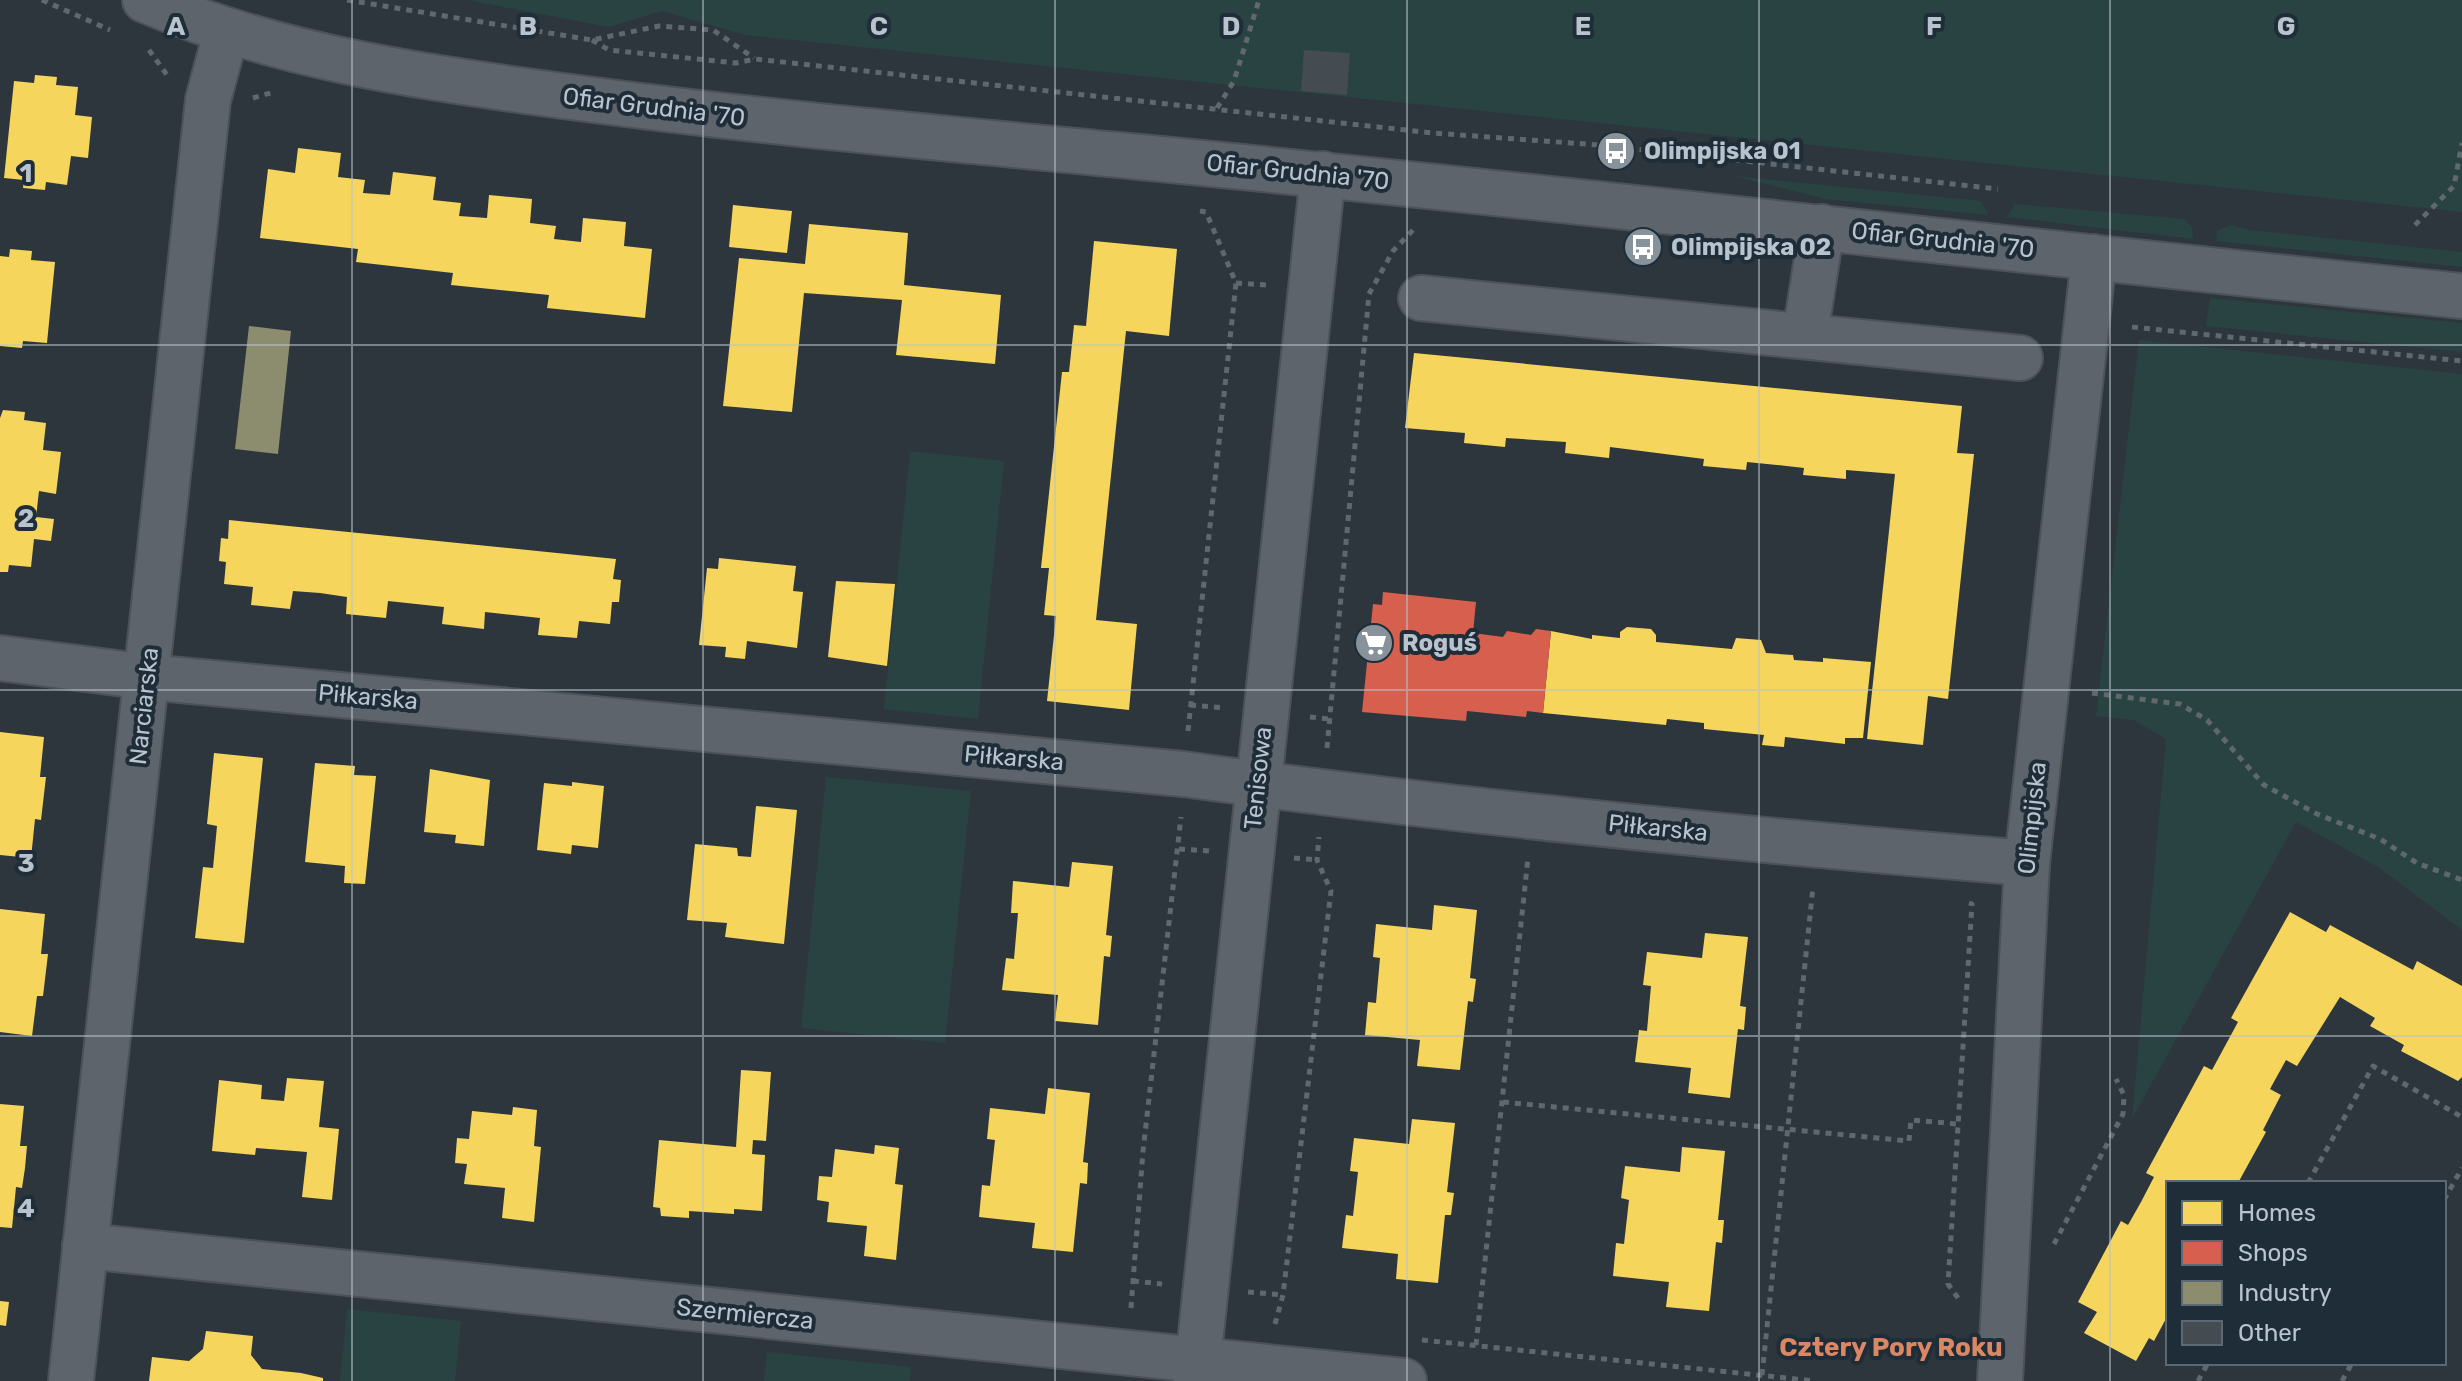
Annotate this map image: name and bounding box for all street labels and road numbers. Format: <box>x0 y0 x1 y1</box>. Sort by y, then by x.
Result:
street label: Ofiar Grudnia '70 <box>561 82 747 132</box>
street label: Ofiar Grudnia '70 <box>1205 148 1391 196</box>
street label: Ofiar Grudnia '70 <box>1850 216 2036 264</box>
street label: Narciarska <box>124 646 164 766</box>
street label: Piłkarska <box>317 679 419 715</box>
street label: Tenisowa <box>1239 725 1277 831</box>
street label: Piłkarska <box>963 740 1065 776</box>
street label: Olimpijska <box>2012 760 2052 876</box>
street label: Piłkarska <box>1607 809 1709 847</box>
street label: Szermiercza <box>675 1293 815 1335</box>

